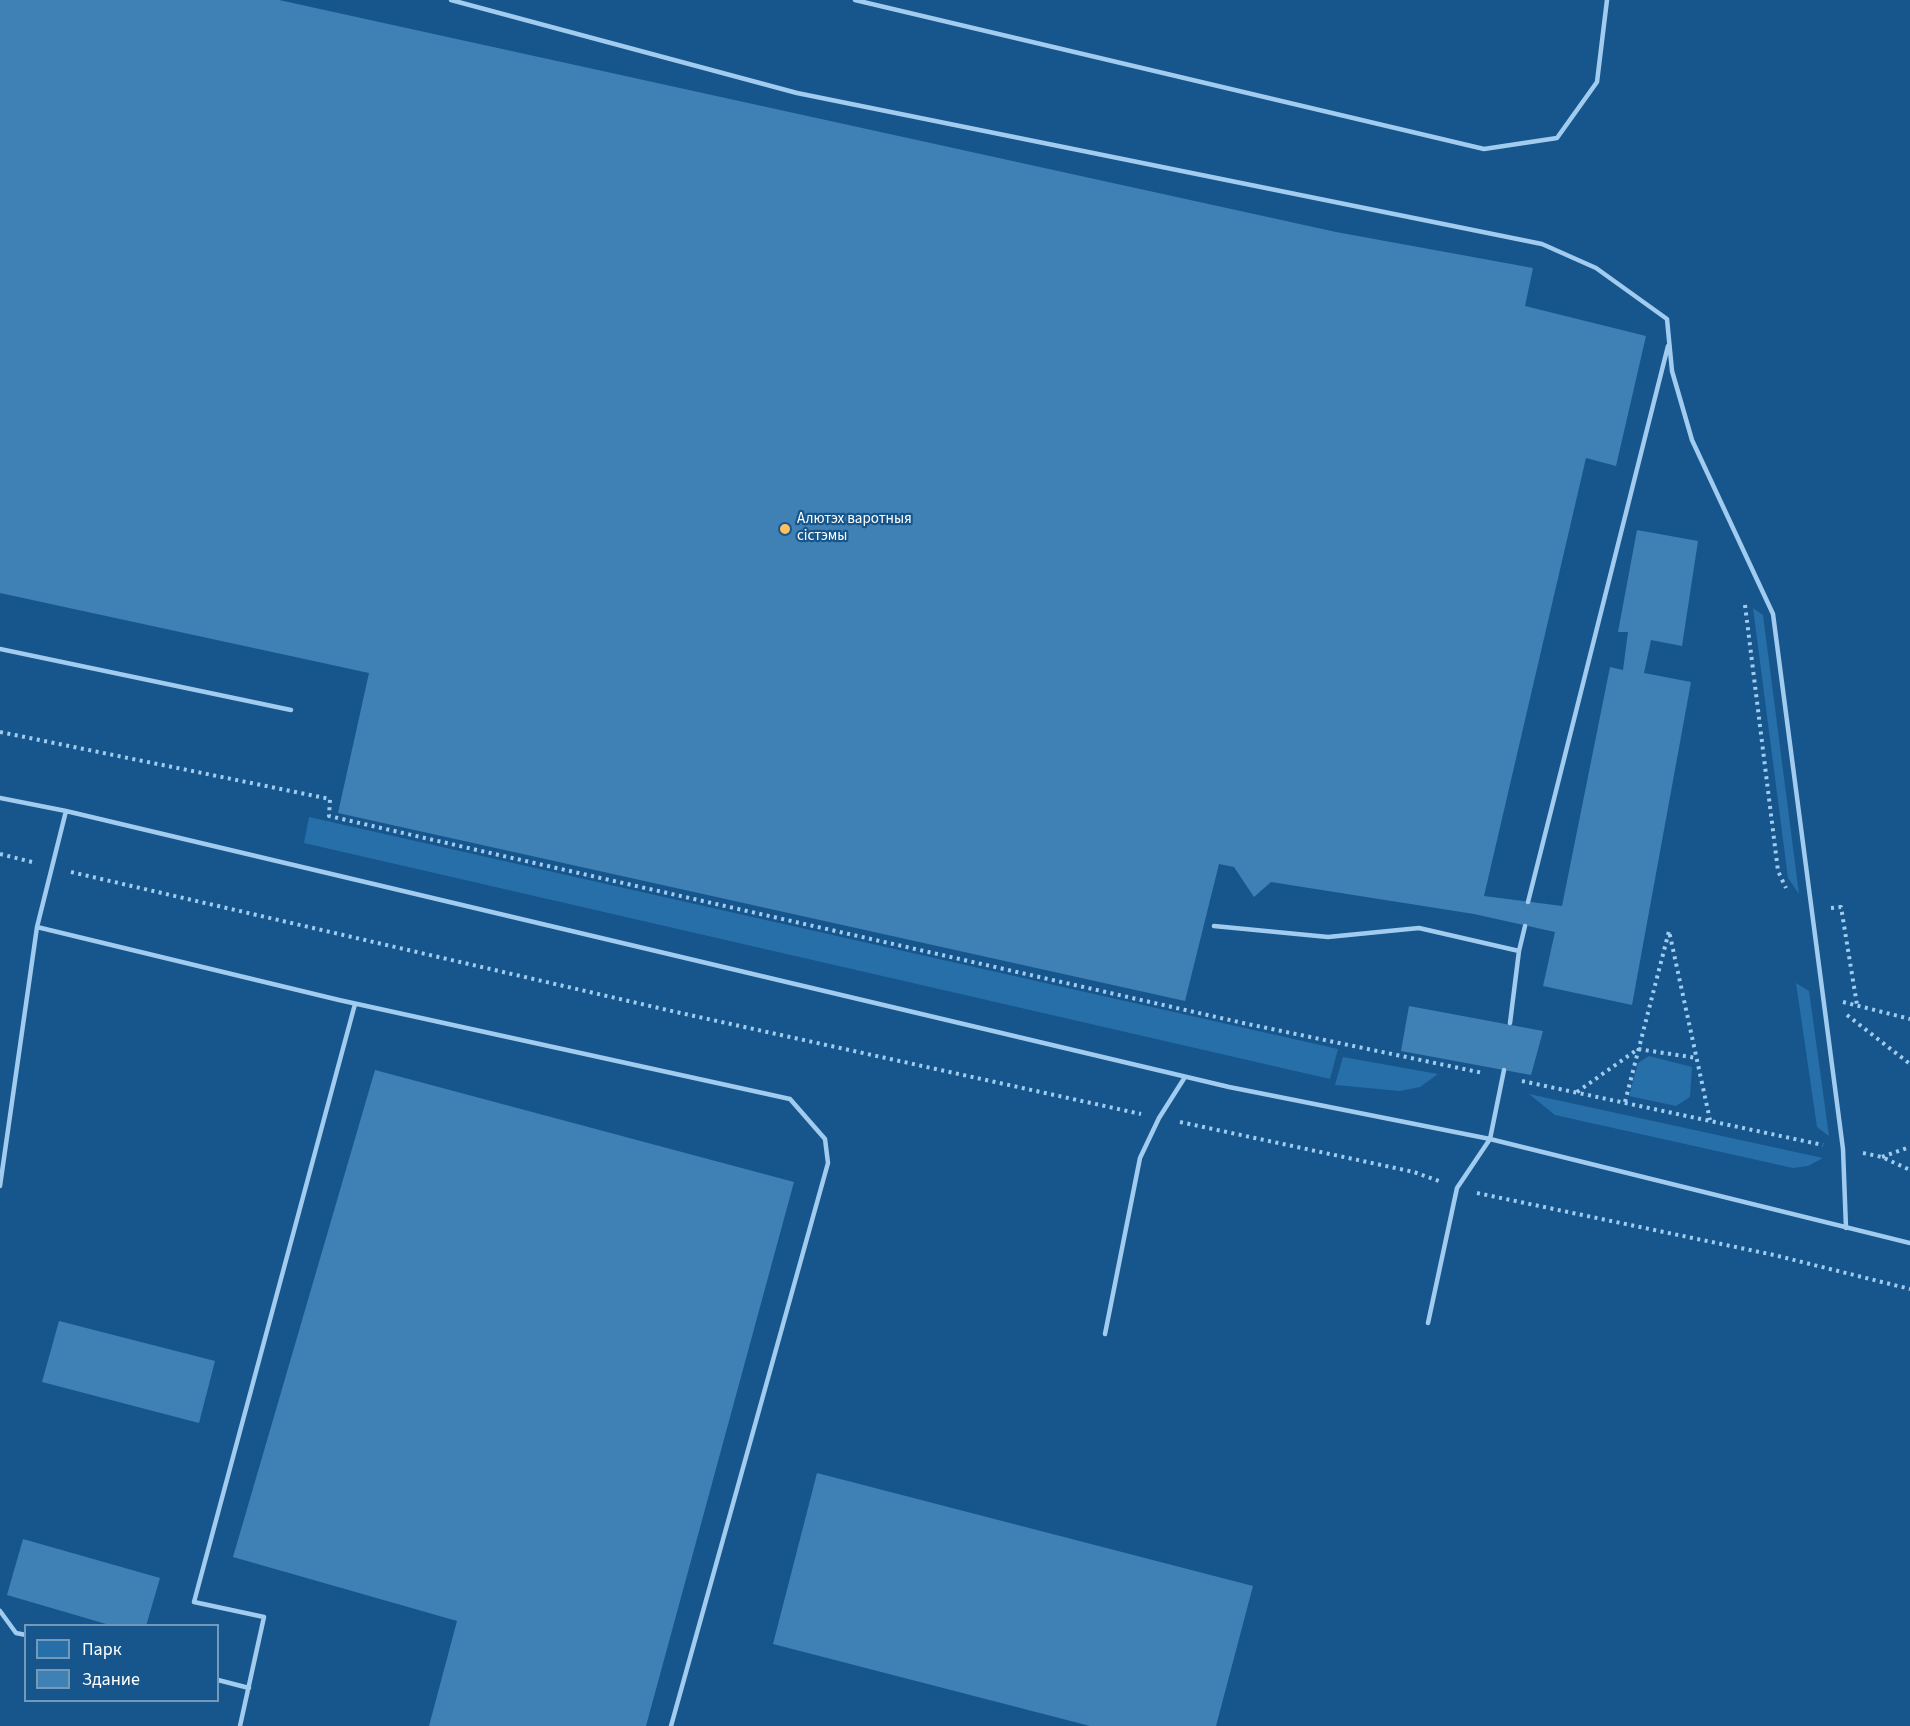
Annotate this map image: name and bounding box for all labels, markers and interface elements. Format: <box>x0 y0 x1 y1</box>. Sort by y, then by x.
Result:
place label: Алютэх варотныя сістэмы <box>797 511 912 546</box>
marker: Алютэх варотныя сістэмы <box>778 522 792 536</box>
legend <box>24 1624 219 1702</box>
text: Парк <box>82 1637 122 1662</box>
text: Здание <box>82 1667 140 1692</box>

